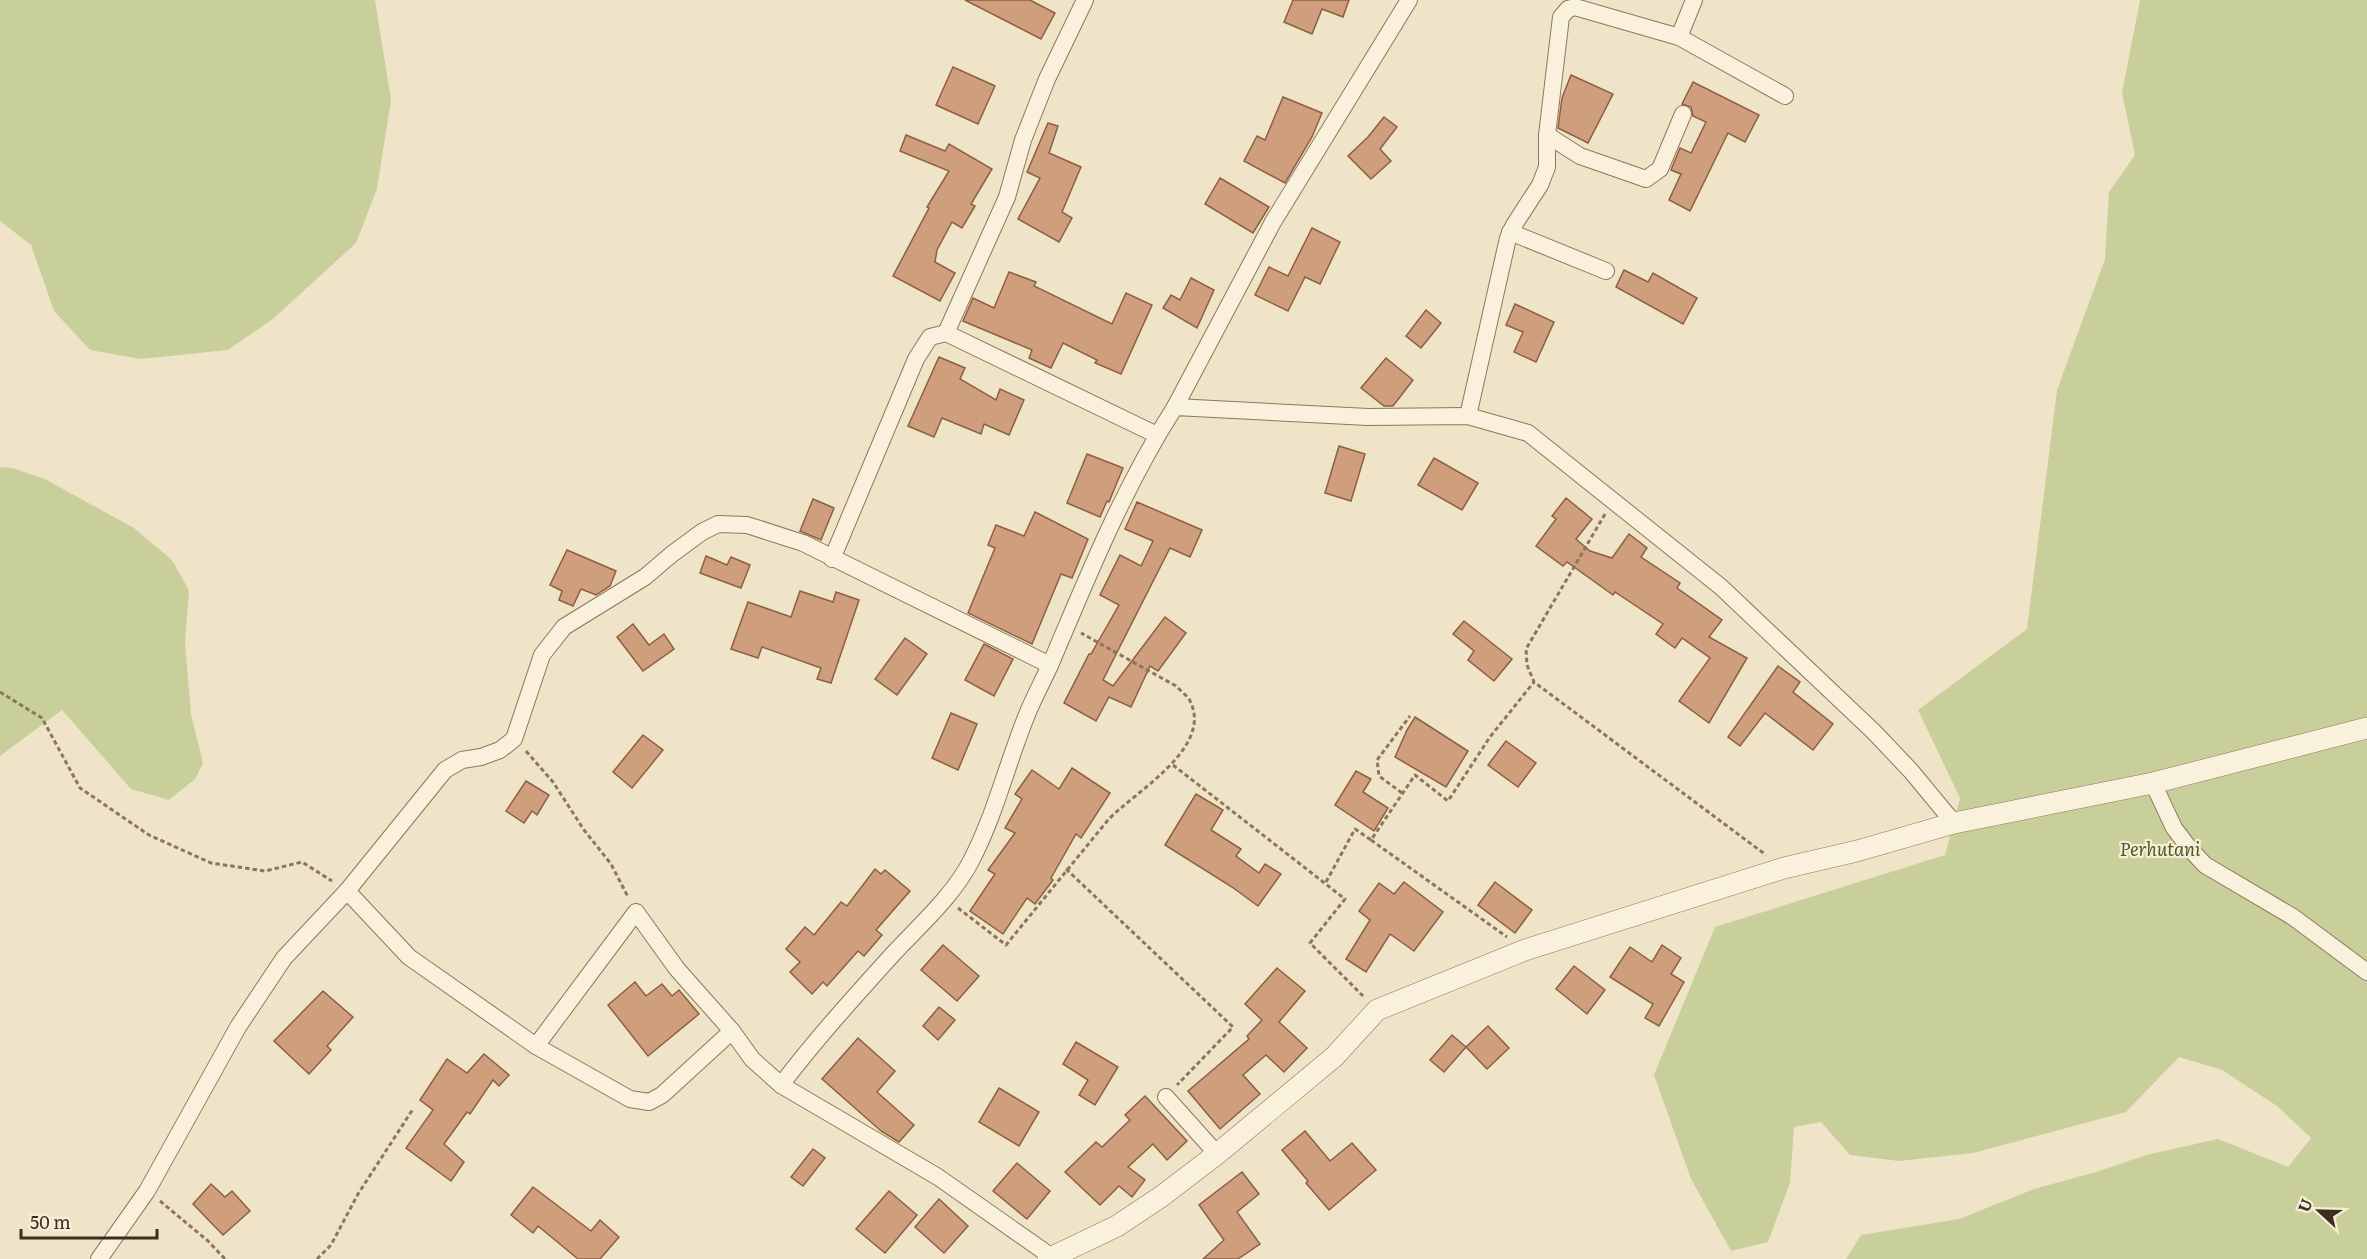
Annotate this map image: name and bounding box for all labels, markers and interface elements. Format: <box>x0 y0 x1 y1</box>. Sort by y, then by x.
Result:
park label: Perhutani <box>2120 835 2201 862</box>
north arrow <box>2289 1181 2349 1241</box>
text: U <box>2291 1194 2318 1215</box>
scale bar <box>21 1202 158 1240</box>
text: 50 m <box>30 1208 71 1235</box>

